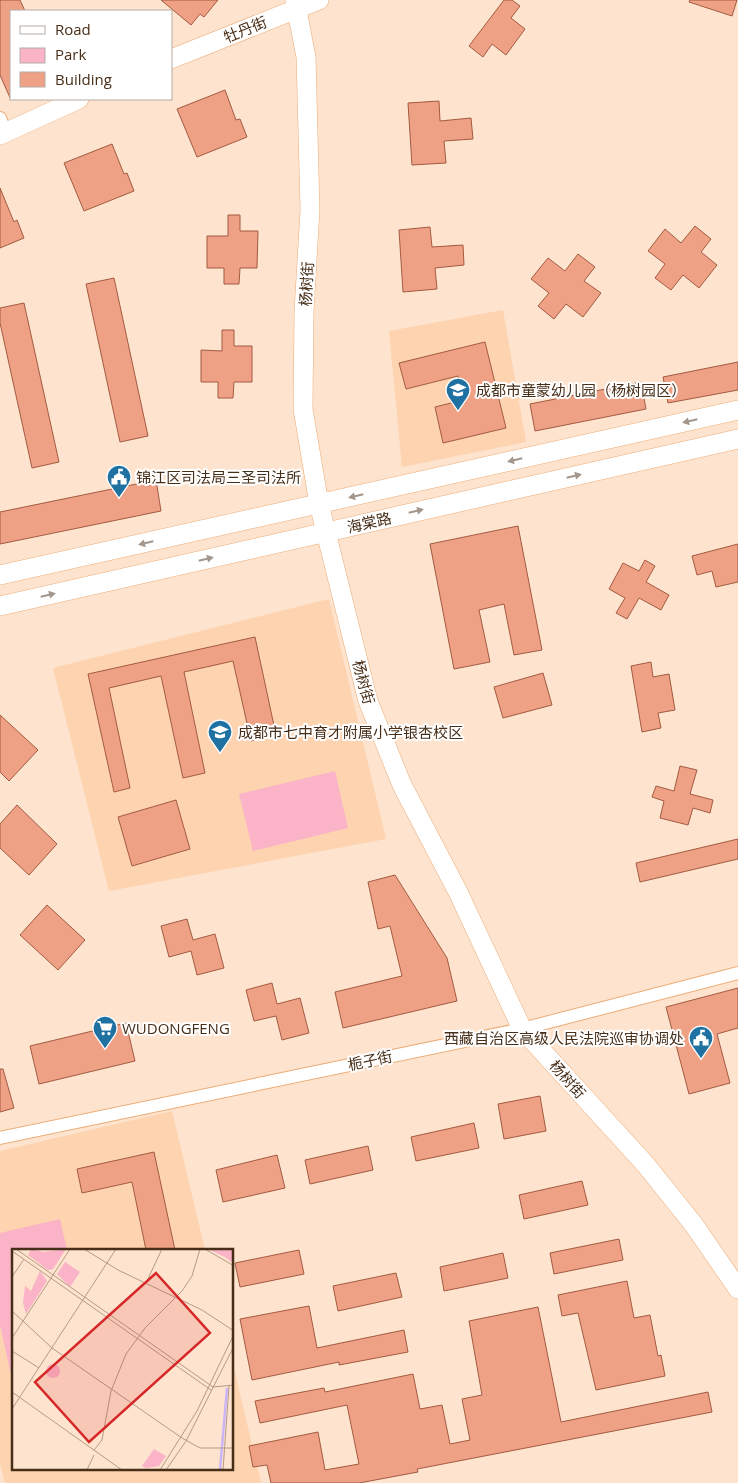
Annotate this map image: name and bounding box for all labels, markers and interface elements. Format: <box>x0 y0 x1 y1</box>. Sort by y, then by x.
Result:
legend <box>10 10 172 100</box>
street label: 牡丹街 <box>220 11 270 47</box>
text: Road <box>55 19 91 39</box>
text: Park <box>55 44 86 64</box>
text: Building <box>55 69 112 89</box>
street label: 杨树街 <box>295 261 317 307</box>
school or university icon: 成都市童蒙幼儿园（杨树园区） <box>445 377 471 411</box>
place label: 成都市童蒙幼儿园（杨树园区） <box>476 380 686 400</box>
one-way arrow <box>683 417 698 425</box>
one-way arrow <box>507 456 522 464</box>
public building icon: 锦江区司法局三圣司法所 <box>106 464 132 498</box>
place label: 锦江区司法局三圣司法所 <box>136 467 301 487</box>
one-way arrow <box>567 472 582 480</box>
one-way arrow <box>349 492 364 500</box>
street label: 海棠路 <box>345 507 393 537</box>
one-way arrow <box>408 507 423 515</box>
one-way arrow <box>139 539 154 547</box>
one-way arrow <box>198 555 213 563</box>
one-way arrow <box>40 591 55 599</box>
street label: 杨树街 <box>349 658 379 706</box>
school or university icon: 成都市七中育才附属小学银杏校区 <box>207 719 233 753</box>
place label: 成都市七中育才附属小学银杏校区 <box>238 722 463 742</box>
supermarket icon: WUDONGFENG <box>92 1015 118 1049</box>
place label: WUDONGFENG <box>122 1018 230 1038</box>
public building icon: 西藏自治区高级人民法院巡审协调处 <box>688 1025 714 1059</box>
place label: 西藏自治区高级人民法院巡审协调处 <box>444 1028 684 1048</box>
street label: 栀子街 <box>346 1046 394 1074</box>
street label: 杨树街 <box>546 1056 590 1102</box>
inset map <box>12 1249 234 1470</box>

